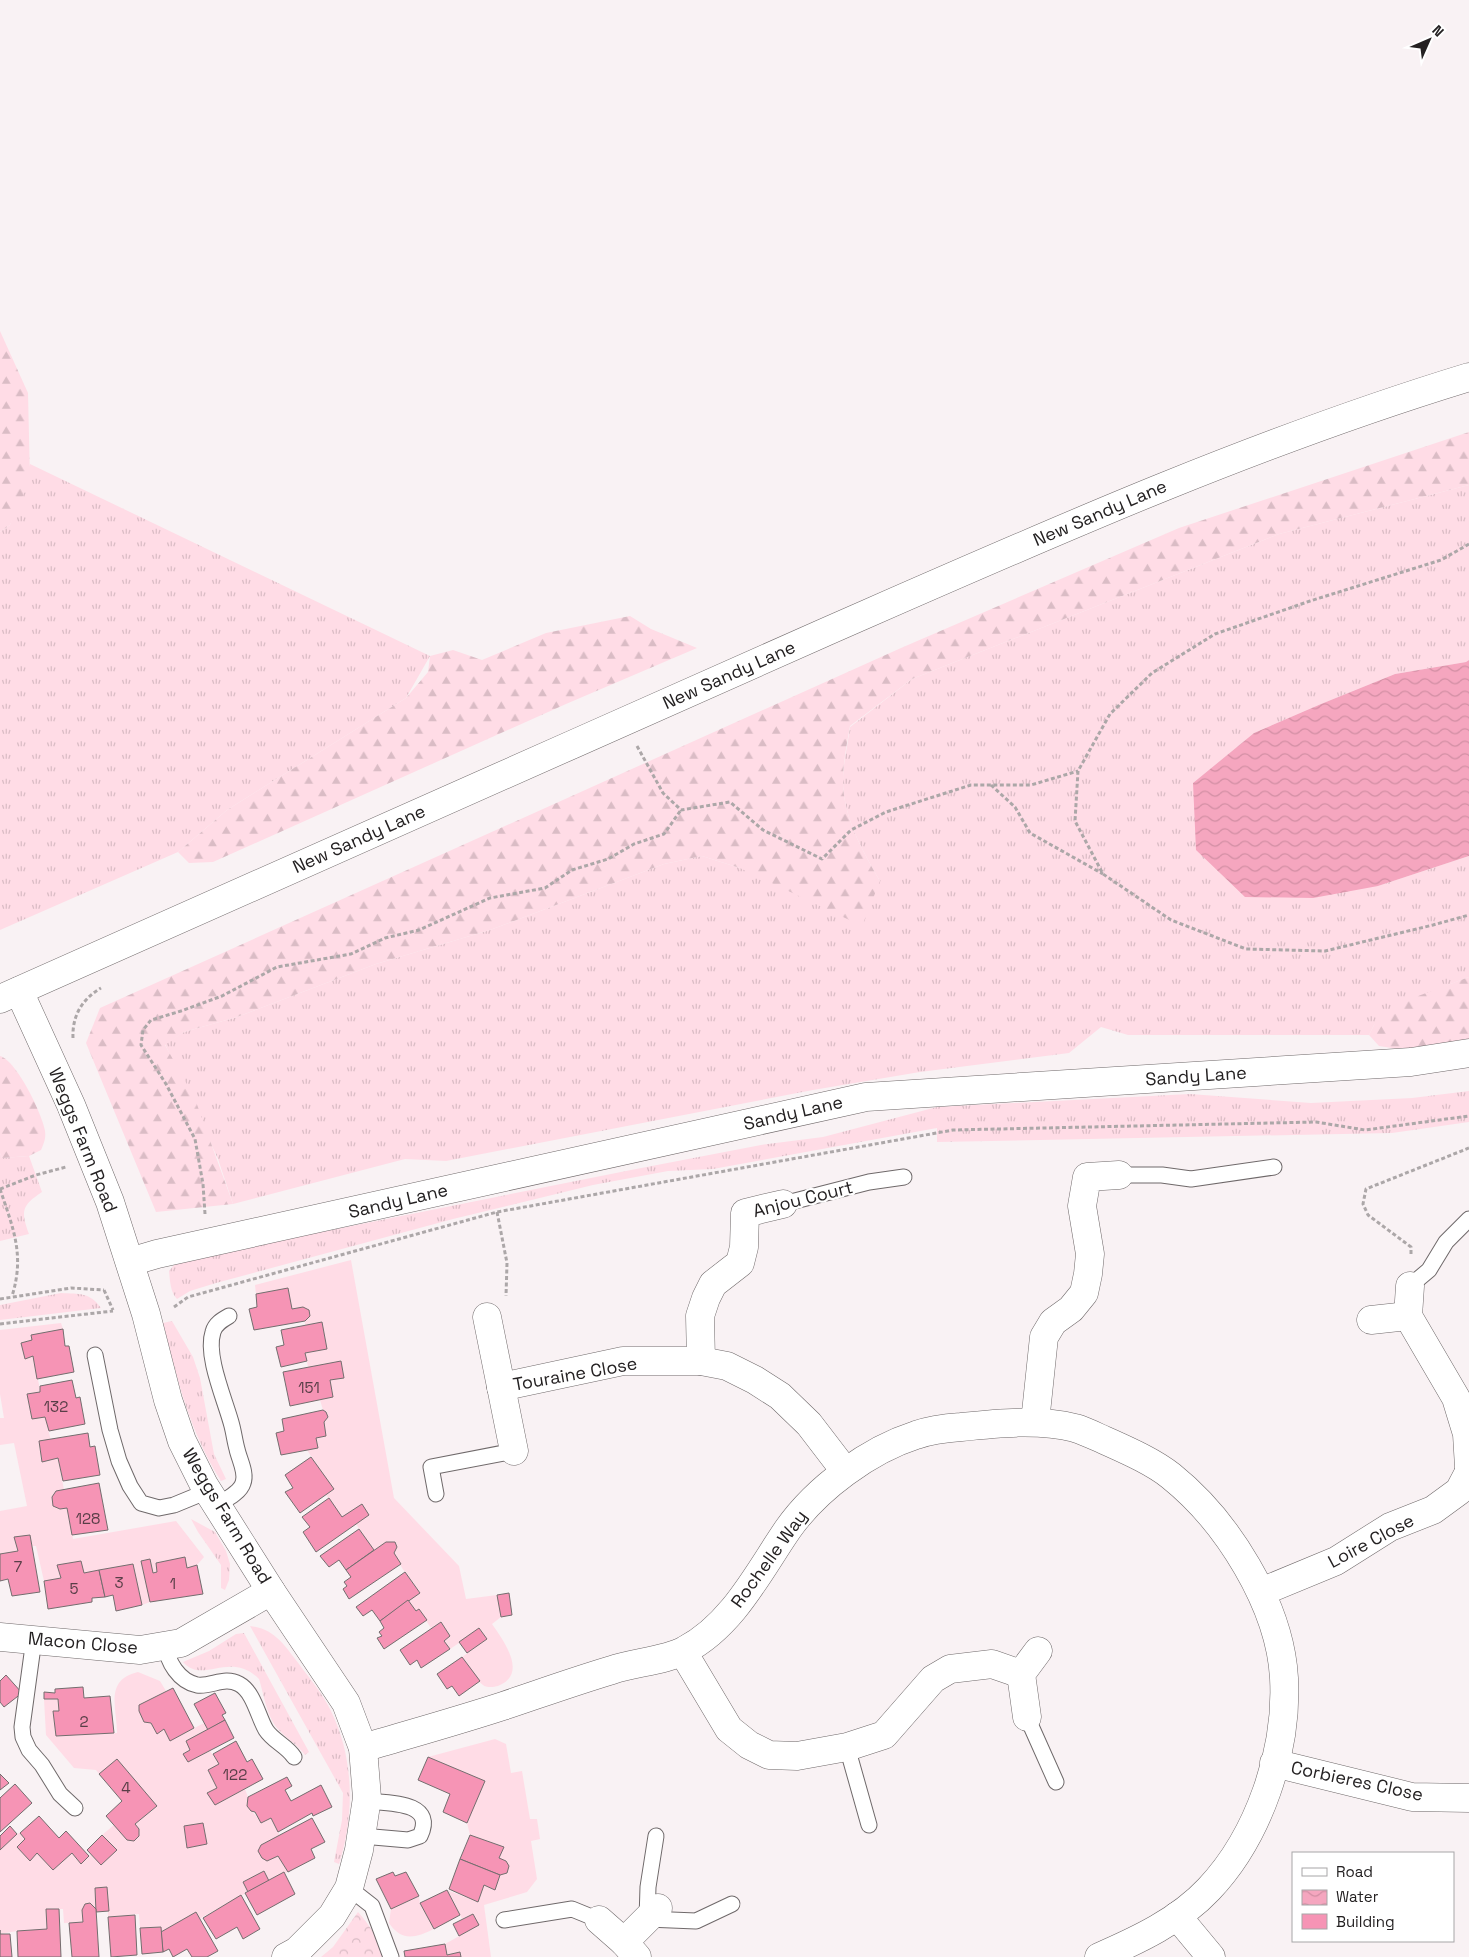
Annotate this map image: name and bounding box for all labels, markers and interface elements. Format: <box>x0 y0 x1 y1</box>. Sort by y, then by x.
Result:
north arrow <box>1404 15 1454 65</box>
text: N <box>1429 21 1448 40</box>
street label: New Sandy Lane <box>1030 474 1170 551</box>
street label: New Sandy Lane <box>659 635 799 714</box>
street label: New Sandy Lane <box>289 799 429 878</box>
street label: Sandy Lane <box>1145 1060 1247 1091</box>
street label: Weggs Farm Road <box>44 1064 123 1216</box>
street label: Sandy Lane <box>741 1090 845 1135</box>
street label: Anjou Court <box>750 1175 855 1222</box>
street label: Sandy Lane <box>346 1178 450 1223</box>
street label: Touraine Close <box>511 1351 639 1396</box>
house number: 151 <box>298 1378 320 1397</box>
house number: 132 <box>44 1397 68 1416</box>
street label: Weggs Farm Road <box>178 1444 277 1588</box>
street label: Rochelle Way <box>725 1505 812 1612</box>
street label: Loire Close <box>1324 1508 1418 1573</box>
house number: 128 <box>76 1509 100 1528</box>
house number: 7 <box>14 1557 22 1576</box>
house number: 3 <box>114 1573 124 1592</box>
house number: 1 <box>170 1574 176 1593</box>
house number: 5 <box>70 1579 79 1598</box>
street label: Macon Close <box>27 1626 139 1659</box>
house number: 2 <box>79 1712 89 1731</box>
street label: Corbieres Close <box>1289 1755 1425 1806</box>
house number: 122 <box>223 1765 247 1784</box>
house number: 4 <box>121 1778 131 1797</box>
legend <box>1292 1852 1454 1942</box>
text: Road <box>1336 1862 1373 1881</box>
text: Water <box>1336 1887 1379 1906</box>
text: Building <box>1336 1912 1395 1931</box>

